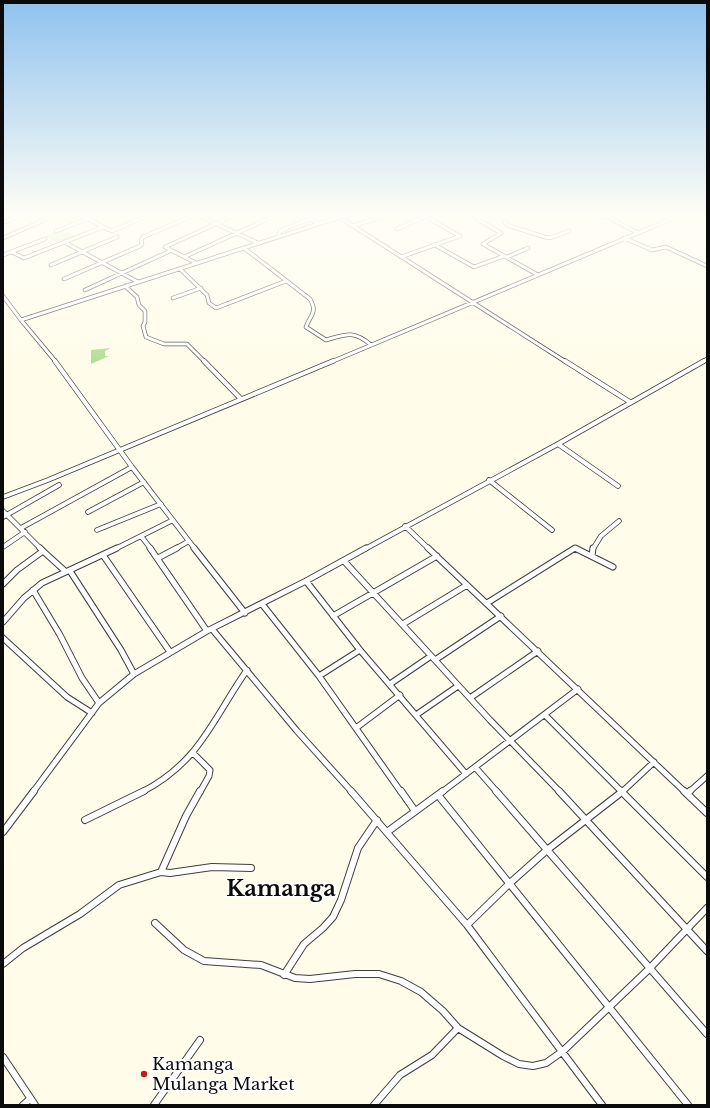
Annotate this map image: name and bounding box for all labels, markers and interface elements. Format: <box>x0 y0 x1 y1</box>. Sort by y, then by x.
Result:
district label: Kamanga <box>226 875 336 902</box>
place label: Kamanga Mulanga Market <box>152 1054 295 1095</box>
marker: Kamanga Mulanga Market <box>139 1069 149 1079</box>

